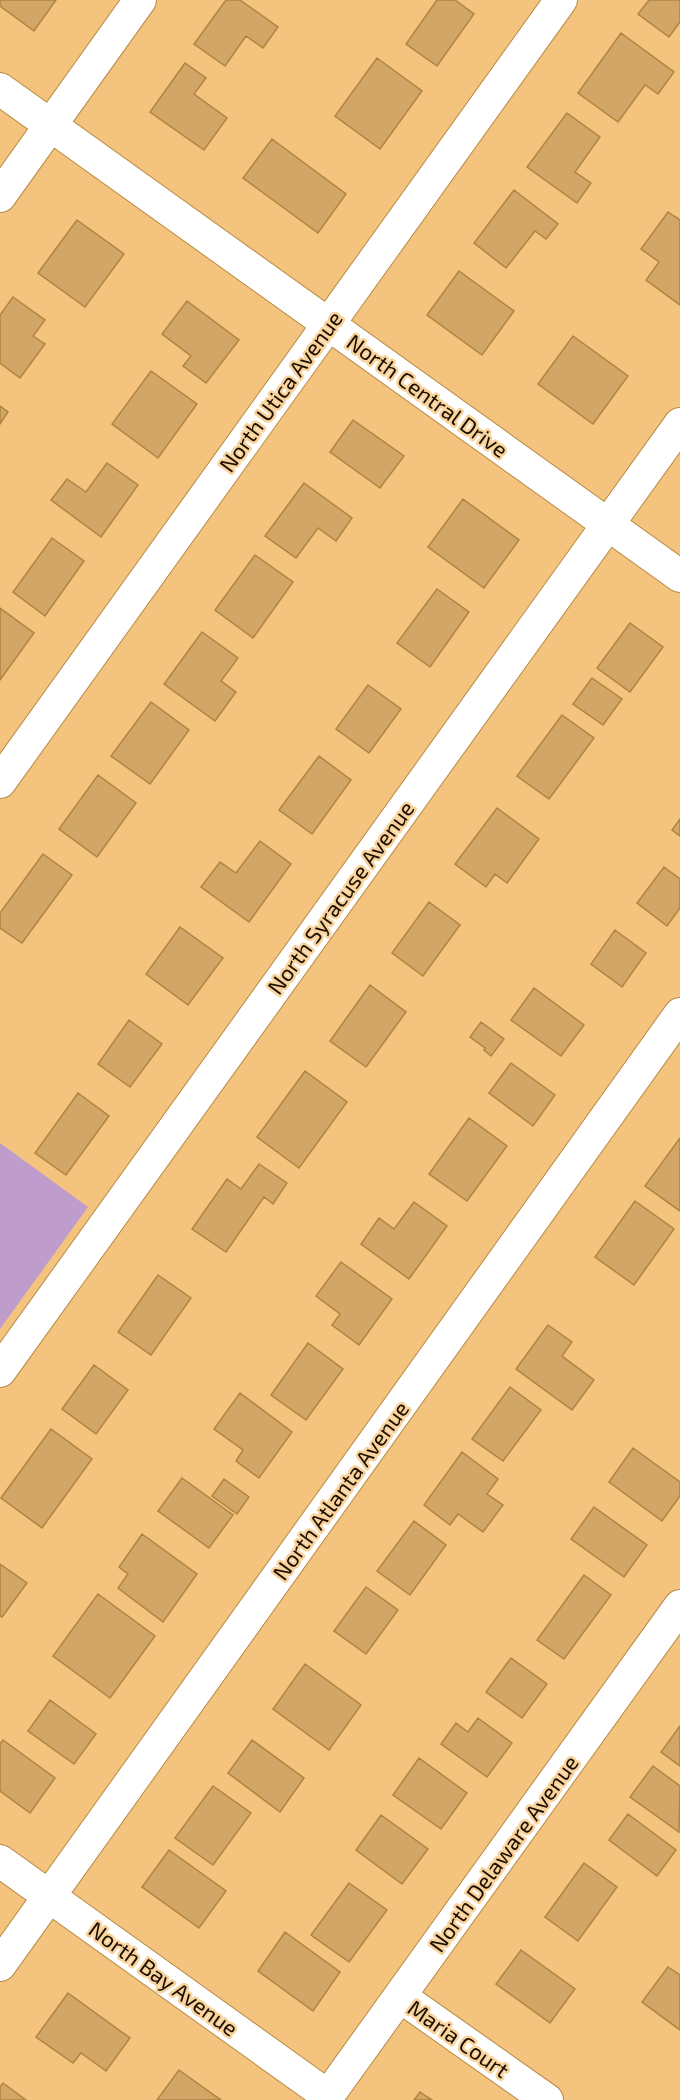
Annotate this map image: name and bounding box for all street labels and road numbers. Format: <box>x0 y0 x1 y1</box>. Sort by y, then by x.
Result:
street label: North Utica Avenue <box>213 306 347 476</box>
street label: North Central Drive <box>343 328 513 462</box>
street label: North Syracuse Avenue <box>261 796 419 998</box>
street label: North Atlanta Avenue <box>267 1396 413 1584</box>
street label: North Delaware Avenue <box>423 1750 583 1956</box>
street label: North Bay Avenue <box>84 1915 244 2041</box>
street label: Maria Court <box>403 1994 515 2082</box>

